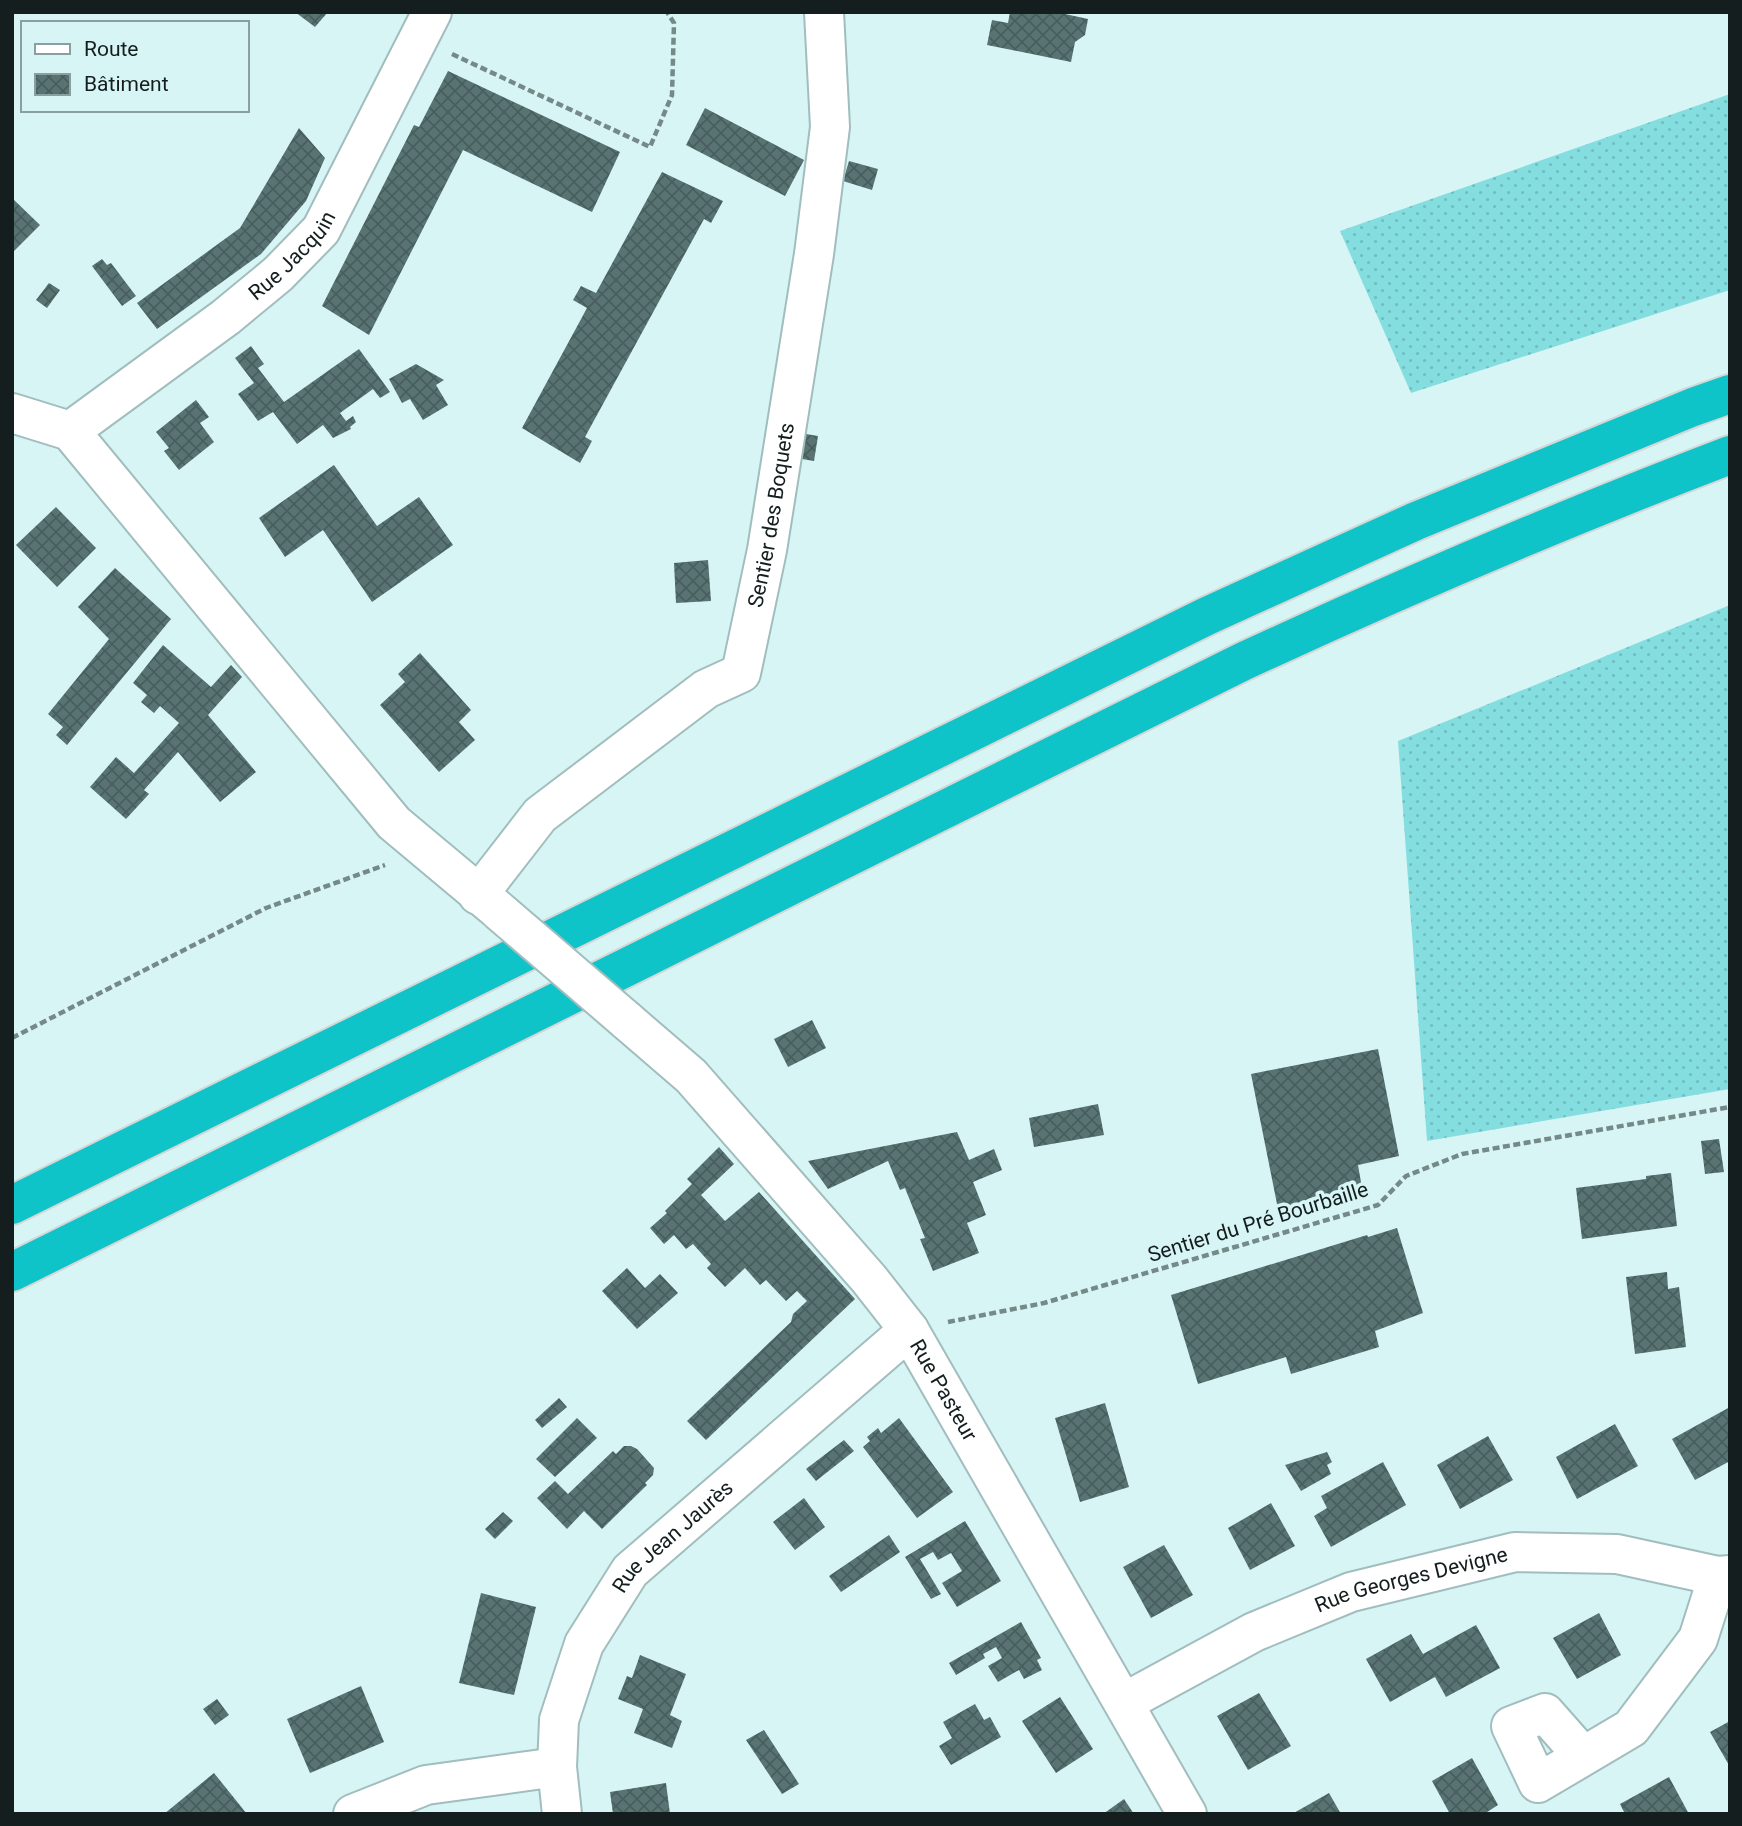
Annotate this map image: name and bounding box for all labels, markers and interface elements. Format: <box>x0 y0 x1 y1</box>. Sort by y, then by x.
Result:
legend <box>21 21 248 112</box>
text: Route <box>84 37 139 61</box>
text: Bâtiment <box>84 72 169 96</box>
street label: Rue Jacquin <box>244 207 340 305</box>
street label: Sentier des Boquets <box>743 421 799 610</box>
street label: Sentier du Pré Bourbaille <box>1145 1177 1371 1267</box>
street label: Rue Pasteur <box>905 1335 982 1445</box>
street label: Rue Jean Jaurès <box>607 1476 738 1597</box>
street label: Rue Georges Devigne <box>1311 1542 1510 1618</box>

